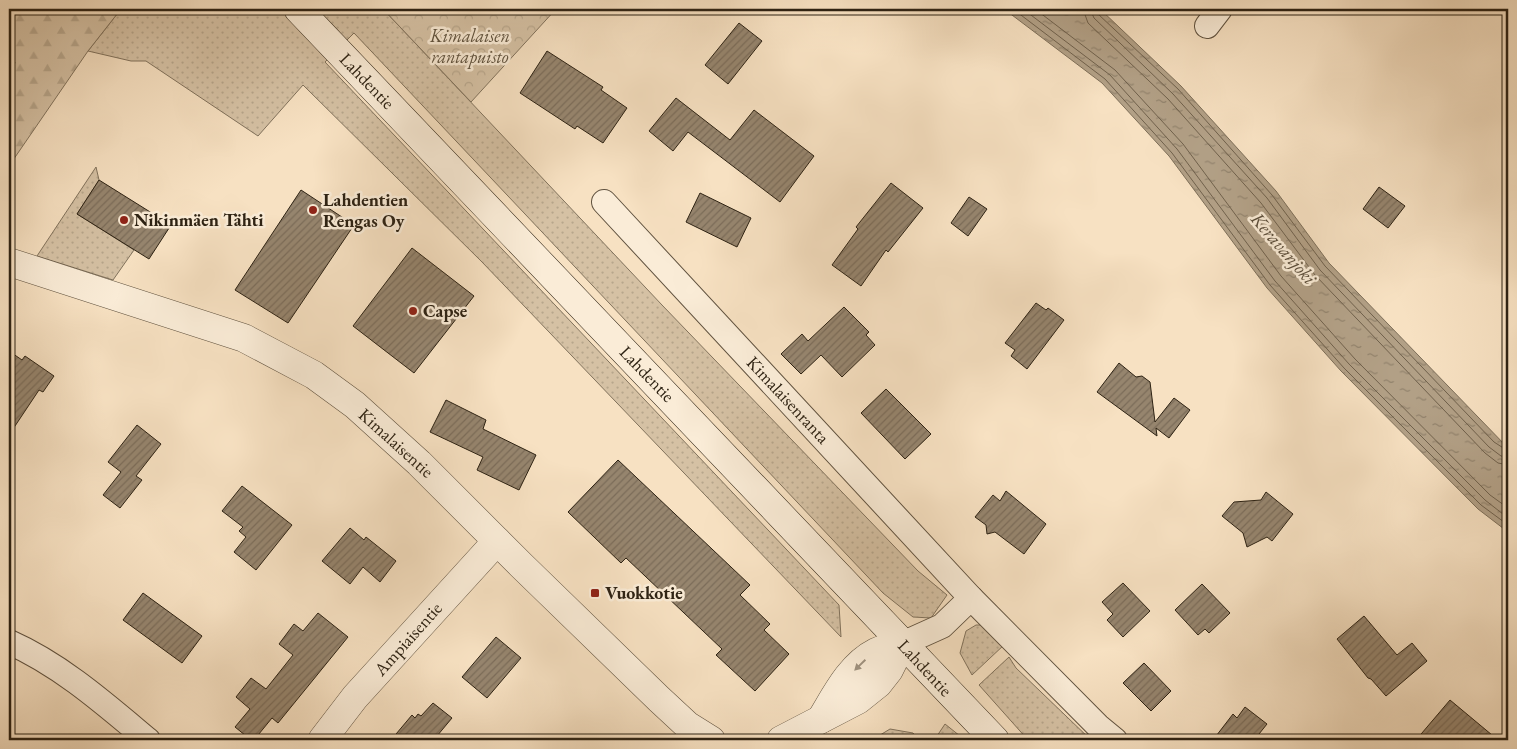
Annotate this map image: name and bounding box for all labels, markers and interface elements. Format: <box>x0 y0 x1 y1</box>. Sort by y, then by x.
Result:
park label: Kimalaisen rantapuisto <box>429 24 510 69</box>
street label: Lahdentie <box>335 48 400 114</box>
place label: Lahdentien Rengas Oy <box>323 188 408 232</box>
marker: Lahdentien Rengas Oy <box>307 204 319 216</box>
water label: Keravanjoki <box>1245 206 1323 291</box>
place label: Nikinmäen Tähti <box>134 208 264 231</box>
marker: Nikinmäen Tähti <box>118 214 130 226</box>
place label: Capse <box>423 299 468 322</box>
marker: Capse <box>407 305 419 317</box>
street label: Lahdentie <box>615 341 680 407</box>
street label: Kimalaisenranta <box>742 351 835 449</box>
street label: Kimalaisentie <box>354 403 439 482</box>
place label: Vuokkotie <box>605 581 683 604</box>
marker: Vuokkotie <box>589 587 601 599</box>
street label: Ampiaisentie <box>368 597 447 681</box>
street label: Lahdentie <box>893 634 958 701</box>
one-way arrow <box>854 659 866 671</box>

